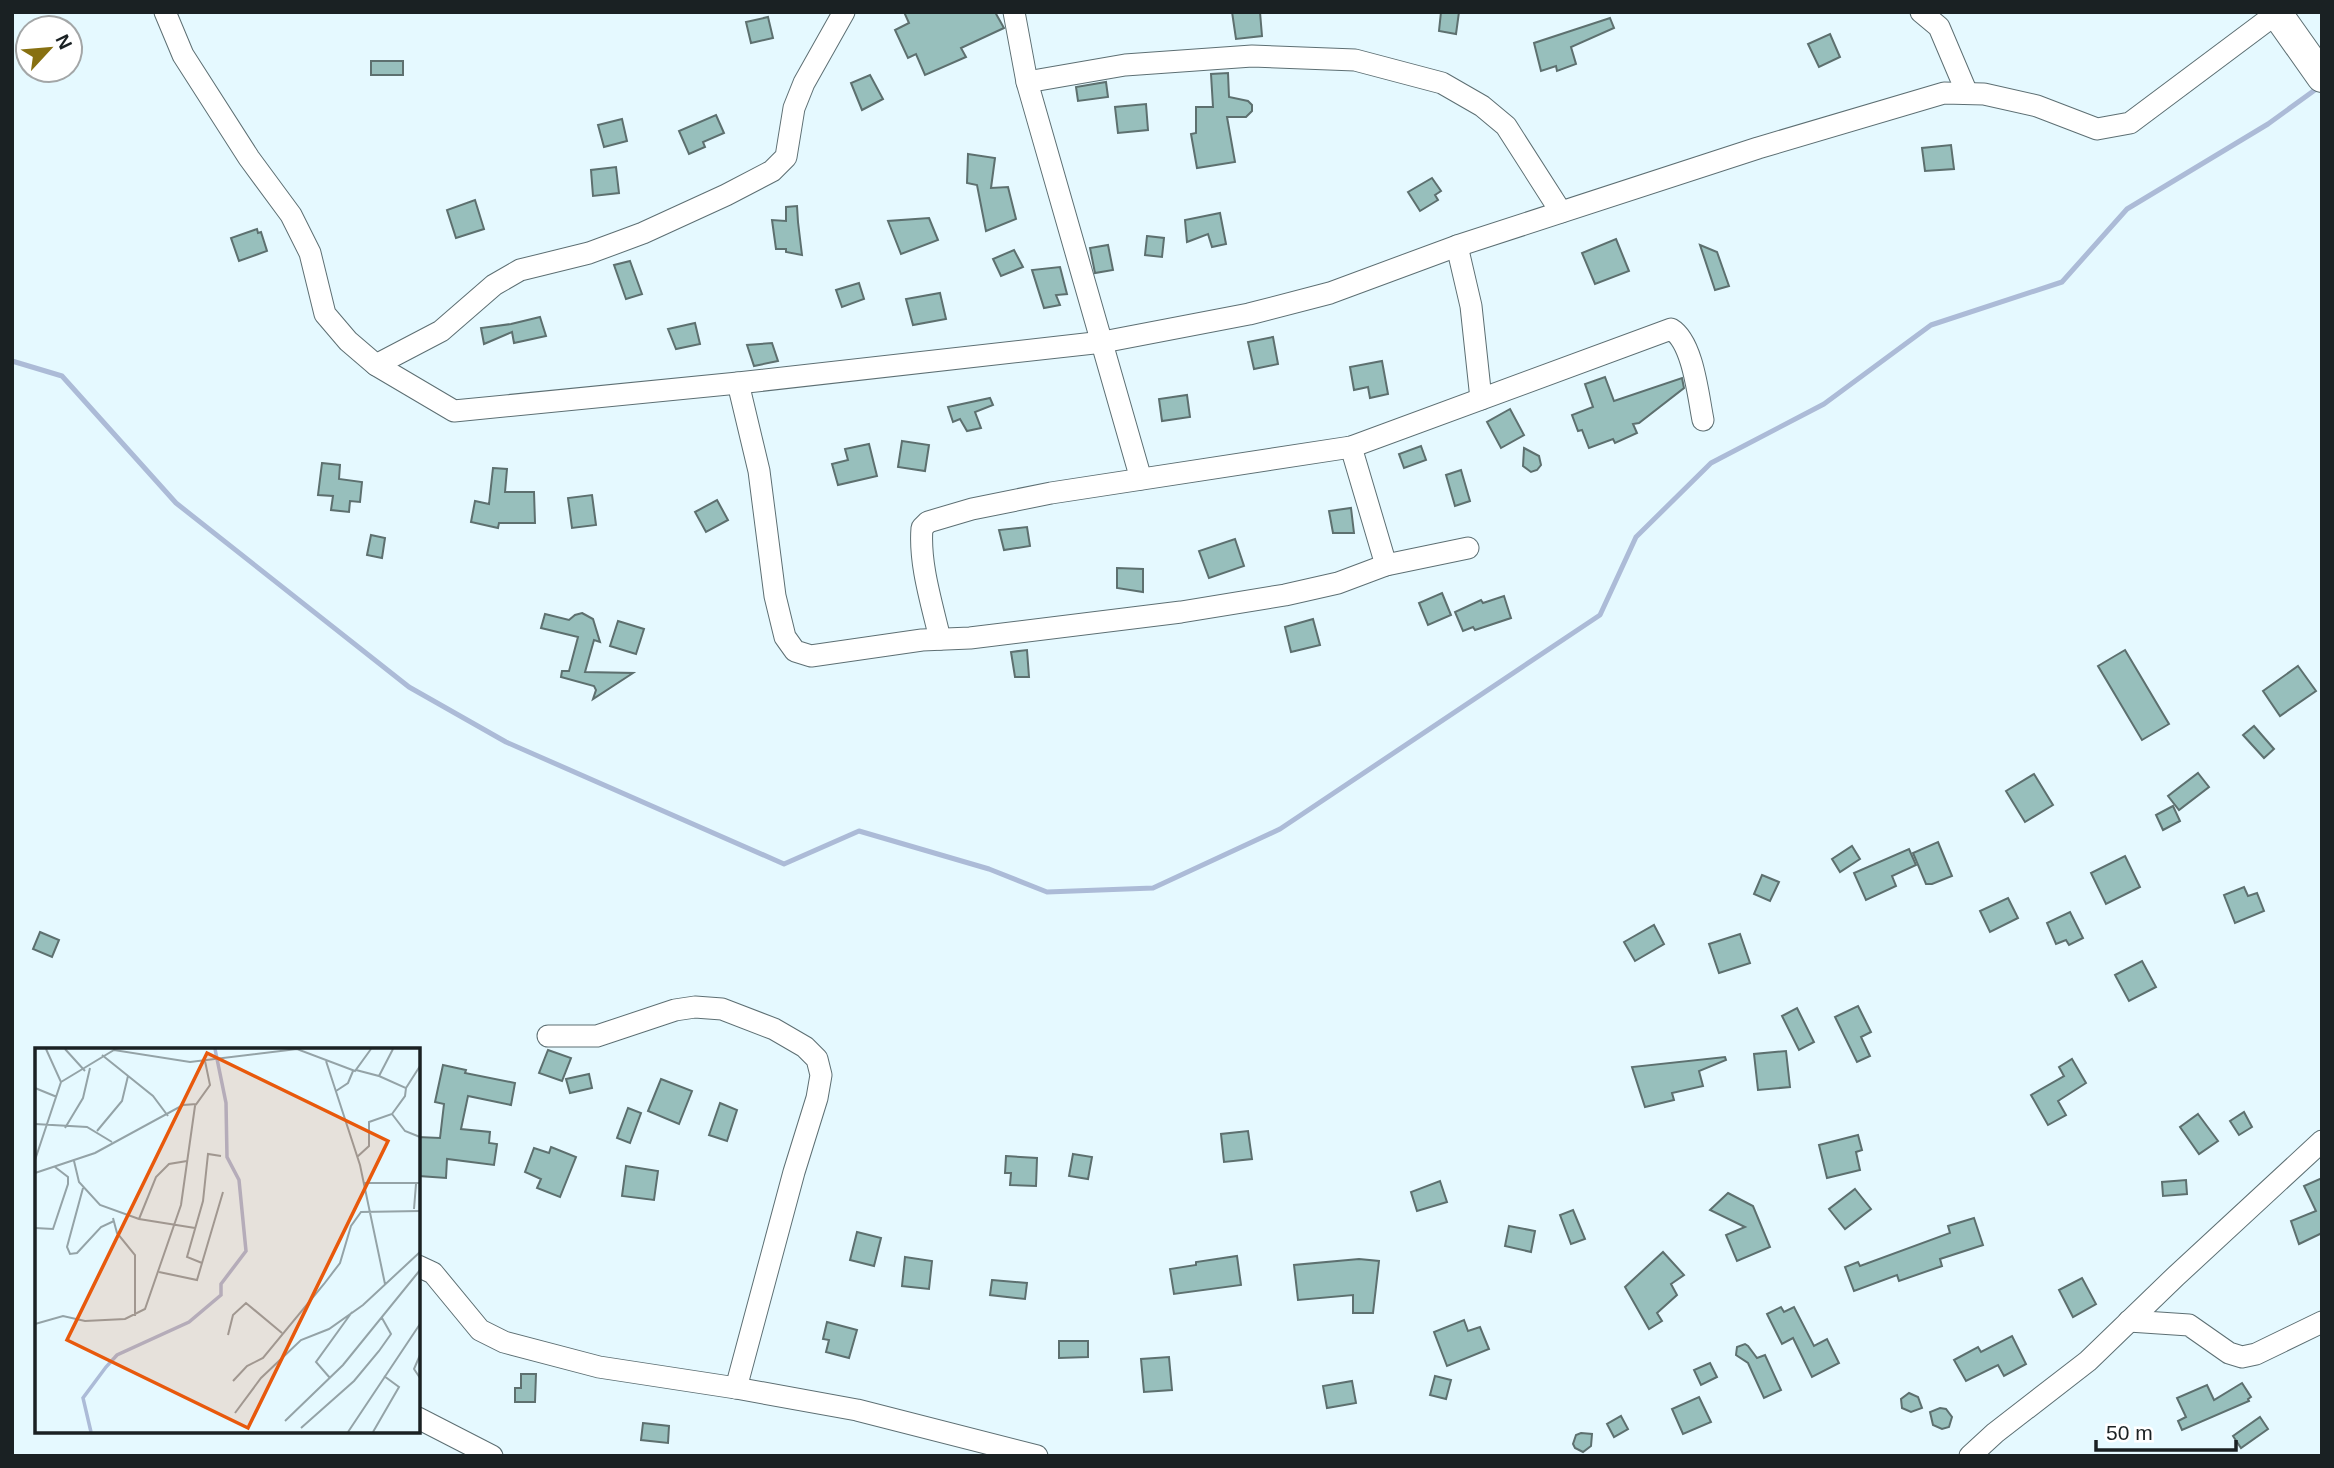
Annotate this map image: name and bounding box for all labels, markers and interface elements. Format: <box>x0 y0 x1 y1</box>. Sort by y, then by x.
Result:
north arrow <box>14 14 84 84</box>
text: N <box>51 31 76 53</box>
inset map <box>35 1048 420 1433</box>
scale bar <box>2096 1408 2236 1452</box>
text: 50 m <box>2106 1421 2153 1444</box>

